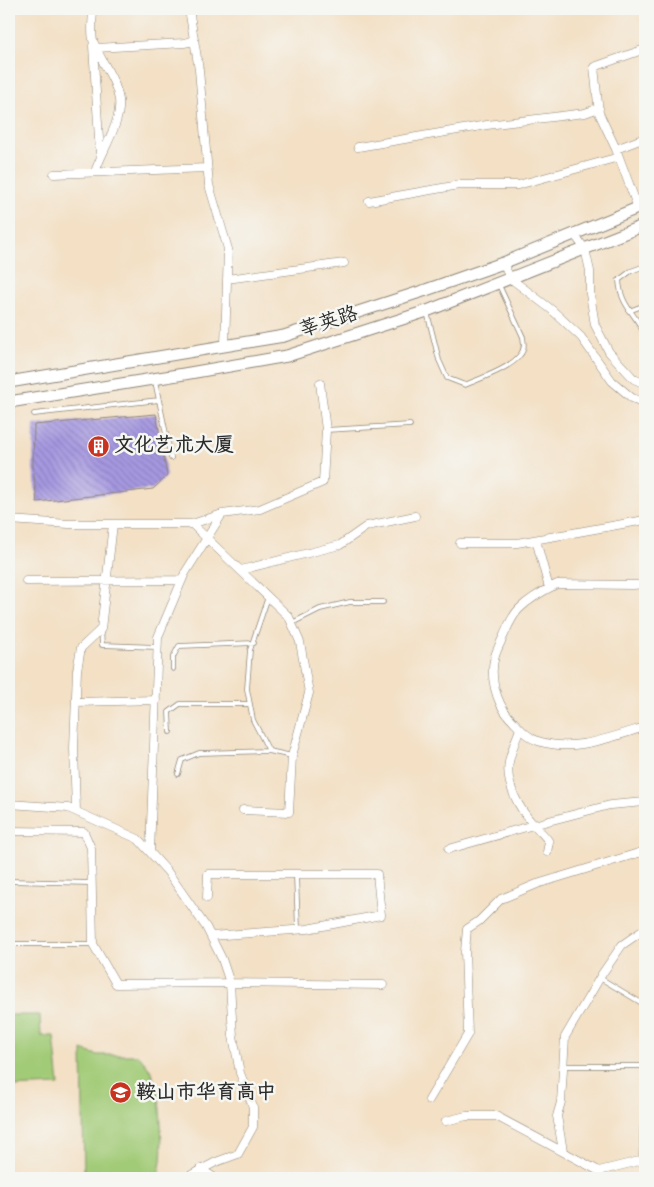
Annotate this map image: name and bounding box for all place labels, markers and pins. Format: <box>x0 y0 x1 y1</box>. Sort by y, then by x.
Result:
place label: 文化艺术大厦 <box>114 432 234 461</box>
building icon: 文化艺术大厦 <box>86 434 110 458</box>
place label: 鞍山市华育高中 <box>136 1079 276 1108</box>
school or university icon: 鞍山市华育高中 <box>108 1081 132 1105</box>

